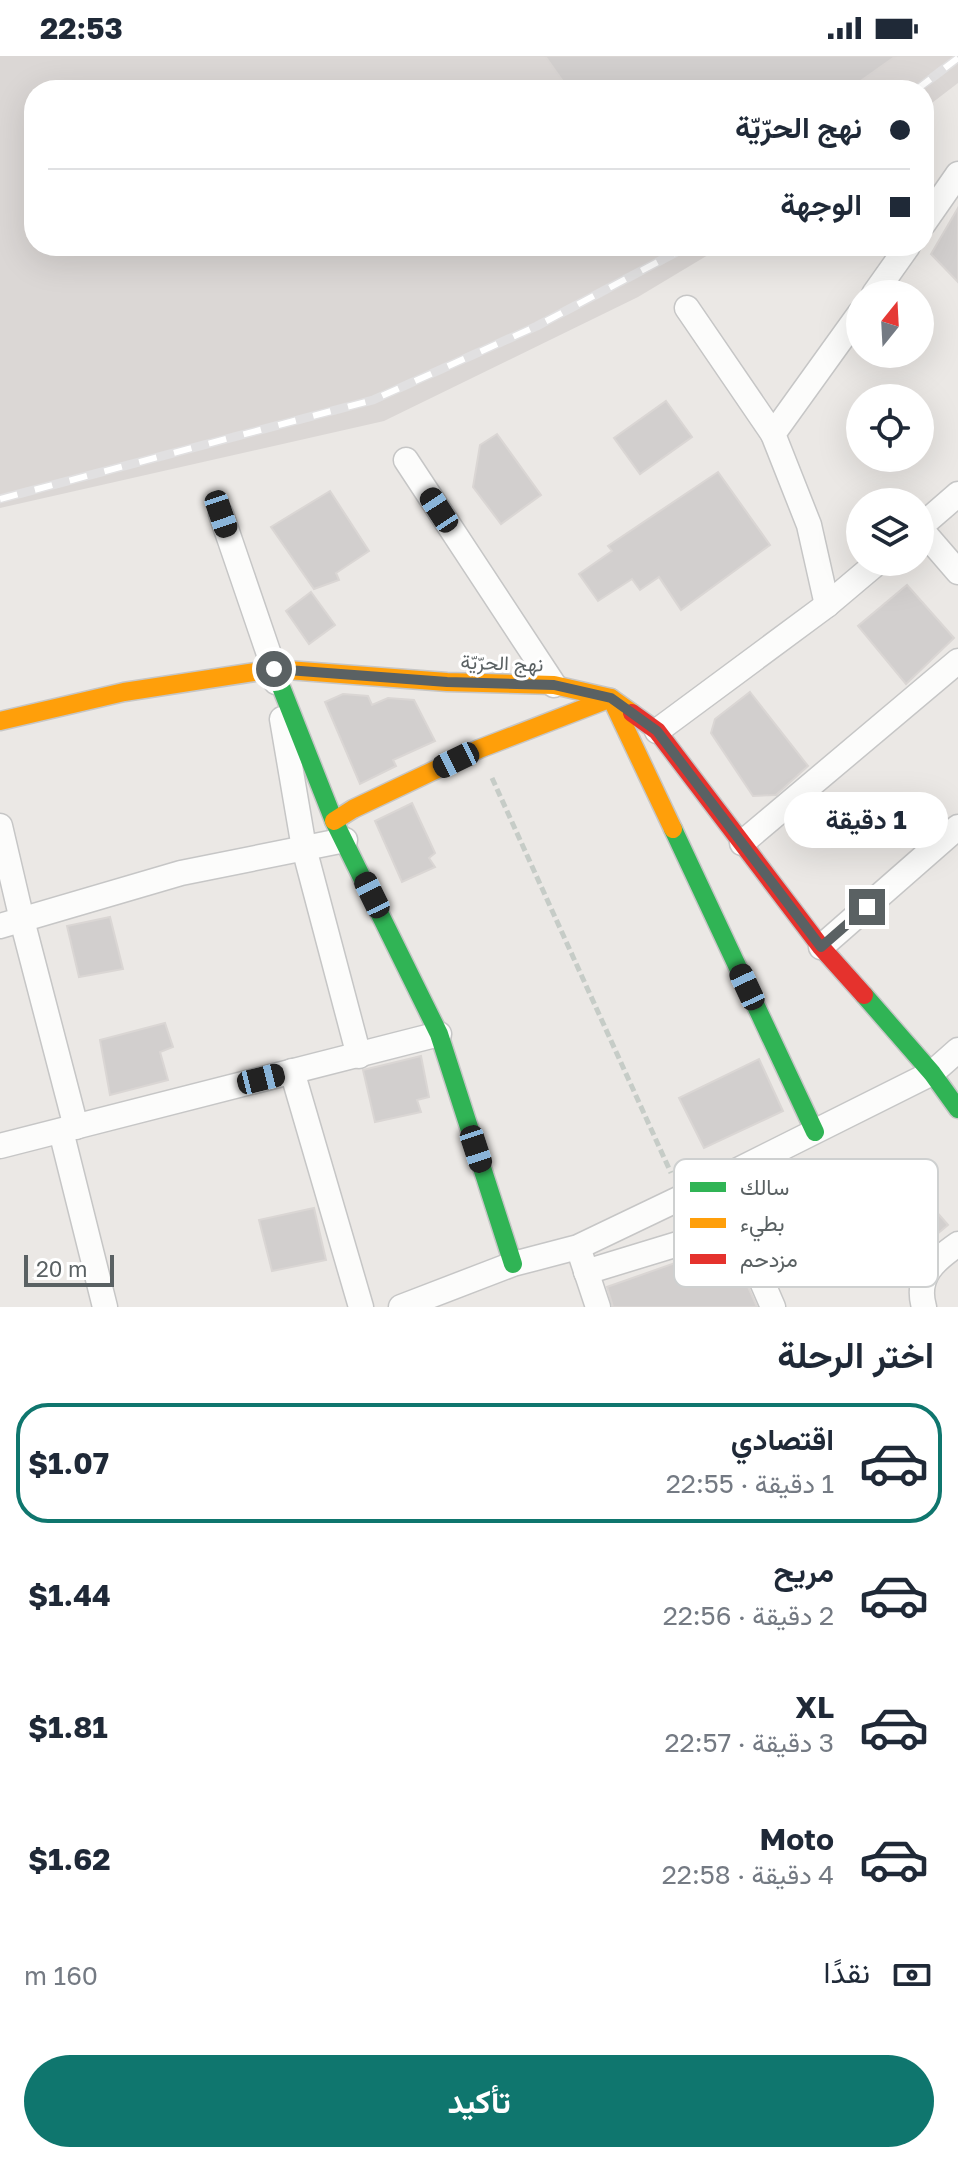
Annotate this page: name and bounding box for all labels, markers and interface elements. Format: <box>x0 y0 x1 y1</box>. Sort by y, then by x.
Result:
text: 22:53 <box>40 10 123 46</box>
text: نهج الحرّيّة <box>735 109 862 145</box>
text: الوجهة <box>780 186 862 222</box>
north arrow <box>846 280 934 368</box>
map controls <box>846 280 934 576</box>
button: locate <box>846 384 934 472</box>
car <box>416 483 462 537</box>
car <box>202 487 240 541</box>
button: layers <box>846 488 934 576</box>
street label: نهج الحرّيّة <box>460 649 544 678</box>
route start <box>256 651 292 687</box>
car <box>429 739 483 781</box>
callout: 1 دقيقة <box>785 791 949 847</box>
text: 1 دقيقة <box>825 804 907 835</box>
car <box>351 868 393 922</box>
route end <box>849 889 885 925</box>
car <box>726 960 768 1014</box>
car <box>235 1062 287 1096</box>
car <box>457 1122 495 1176</box>
legend <box>674 1159 938 1287</box>
text: سالك <box>740 1173 789 1200</box>
text: بطيء <box>740 1209 785 1242</box>
text: مزدحم <box>740 1245 798 1274</box>
scale bar <box>24 1251 114 1287</box>
text: 20 m <box>36 1255 87 1282</box>
text: اختر الرحلة <box>777 1333 934 1376</box>
text: اقتصادي <box>731 1421 834 1457</box>
icon: car <box>858 1427 930 1499</box>
text: $1.07 <box>28 1445 109 1481</box>
text: 1 دقيقة · 22:55 <box>666 1468 834 1499</box>
text: مريح <box>774 1553 834 1589</box>
icon: car <box>858 1559 930 1631</box>
text: $1.44 <box>28 1577 111 1613</box>
text: 2 دقيقة · 22:56 <box>663 1600 834 1631</box>
text: XL <box>795 1689 834 1725</box>
icon: car <box>858 1691 930 1763</box>
text: $1.81 <box>28 1709 108 1745</box>
text: 3 دقيقة · 22:57 <box>664 1727 834 1758</box>
text: Moto <box>759 1821 834 1857</box>
icon: car <box>858 1823 930 1895</box>
text: $1.62 <box>28 1841 111 1877</box>
text: 4 دقيقة · 22:58 <box>662 1859 834 1890</box>
icon: cash <box>890 1953 934 1997</box>
text: نقدًا <box>824 1954 870 1990</box>
text: 160 m <box>24 1960 98 1991</box>
button: تأكيد <box>24 2055 934 2147</box>

